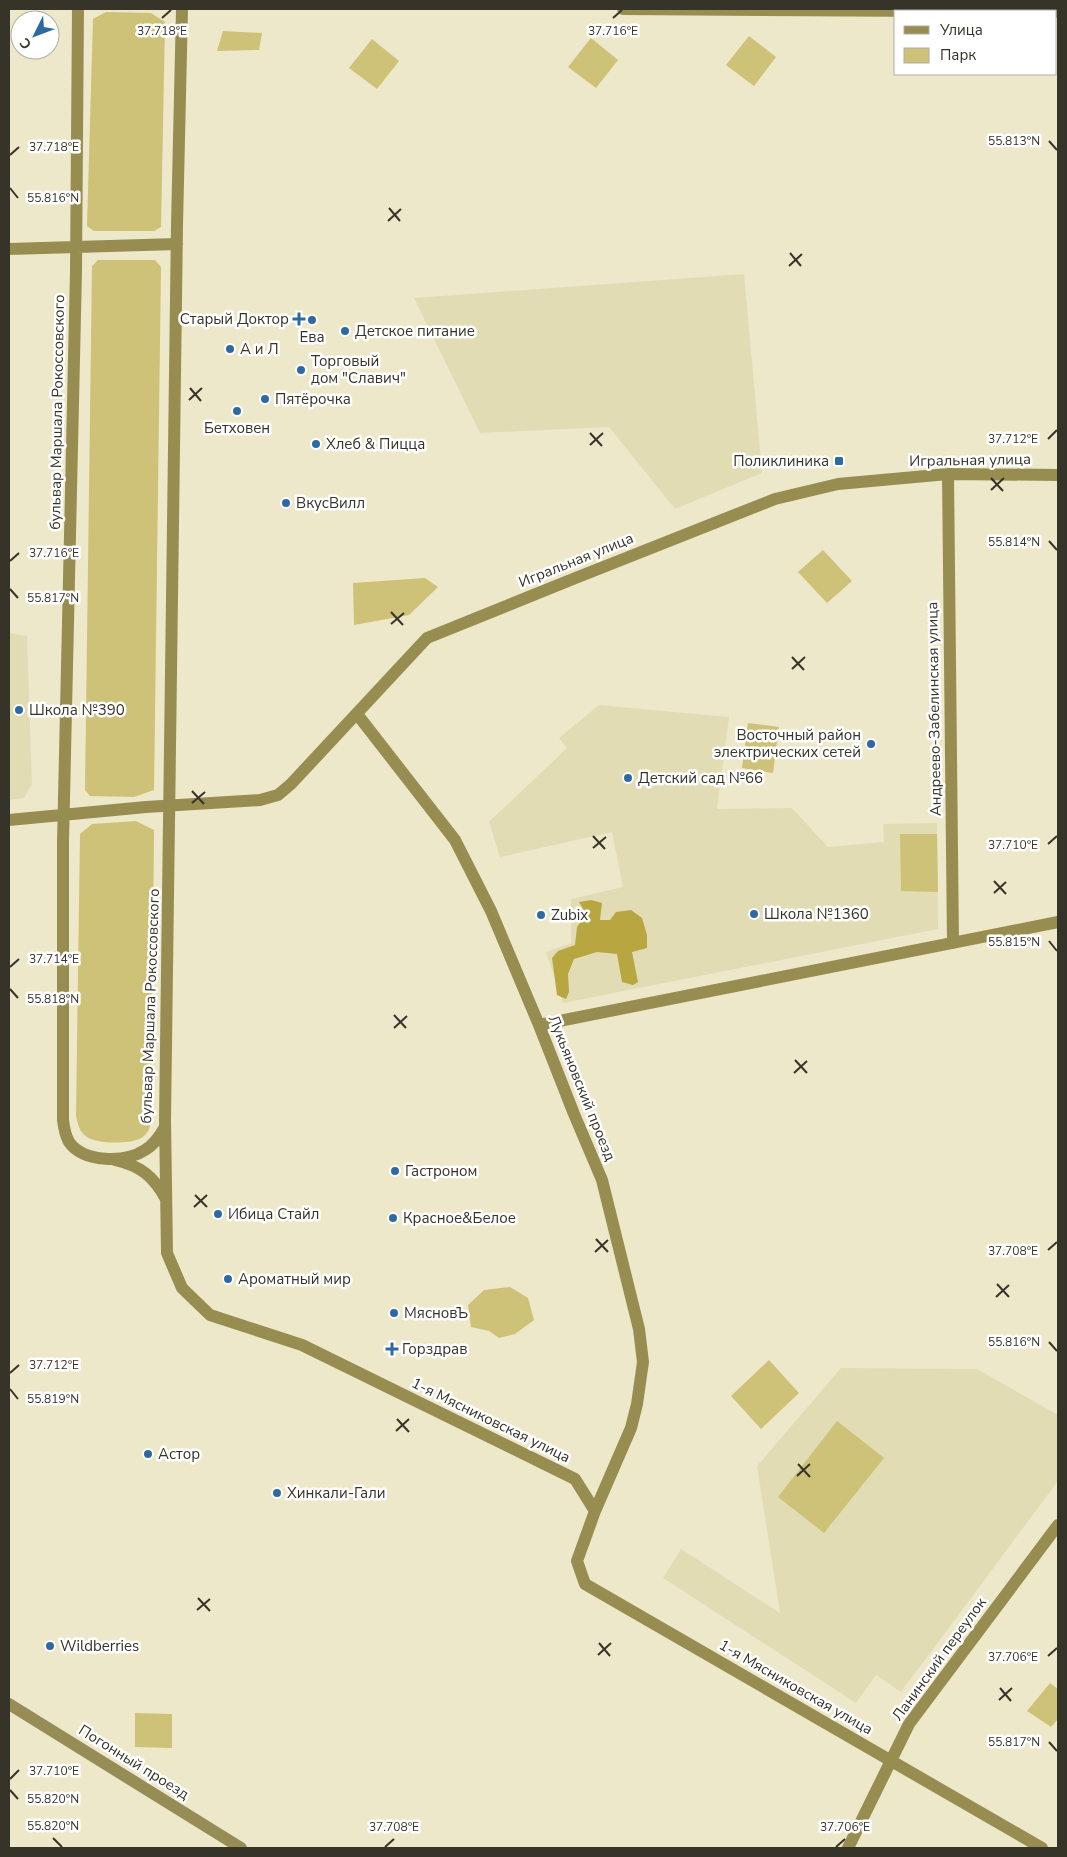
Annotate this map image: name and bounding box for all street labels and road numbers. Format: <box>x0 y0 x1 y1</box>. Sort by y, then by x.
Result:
street label: бульвар Маршала Рокоссовского <box>45 294 69 530</box>
street label: Игральная улица <box>909 449 1031 471</box>
street label: Игральная улица <box>516 528 636 592</box>
street label: Андреево-Забелинская улица <box>922 602 946 816</box>
street label: бульвар Маршала Рокоссовского <box>136 888 164 1124</box>
street label: Лукьяновский проезд <box>544 1012 620 1164</box>
street label: 1-я Мясниковская улица <box>408 1373 574 1467</box>
street label: Ланинский переулок <box>887 1593 991 1725</box>
street label: 1-я Мясниковская улица <box>716 1635 876 1739</box>
street label: Погонный проезд <box>75 1720 193 1804</box>

